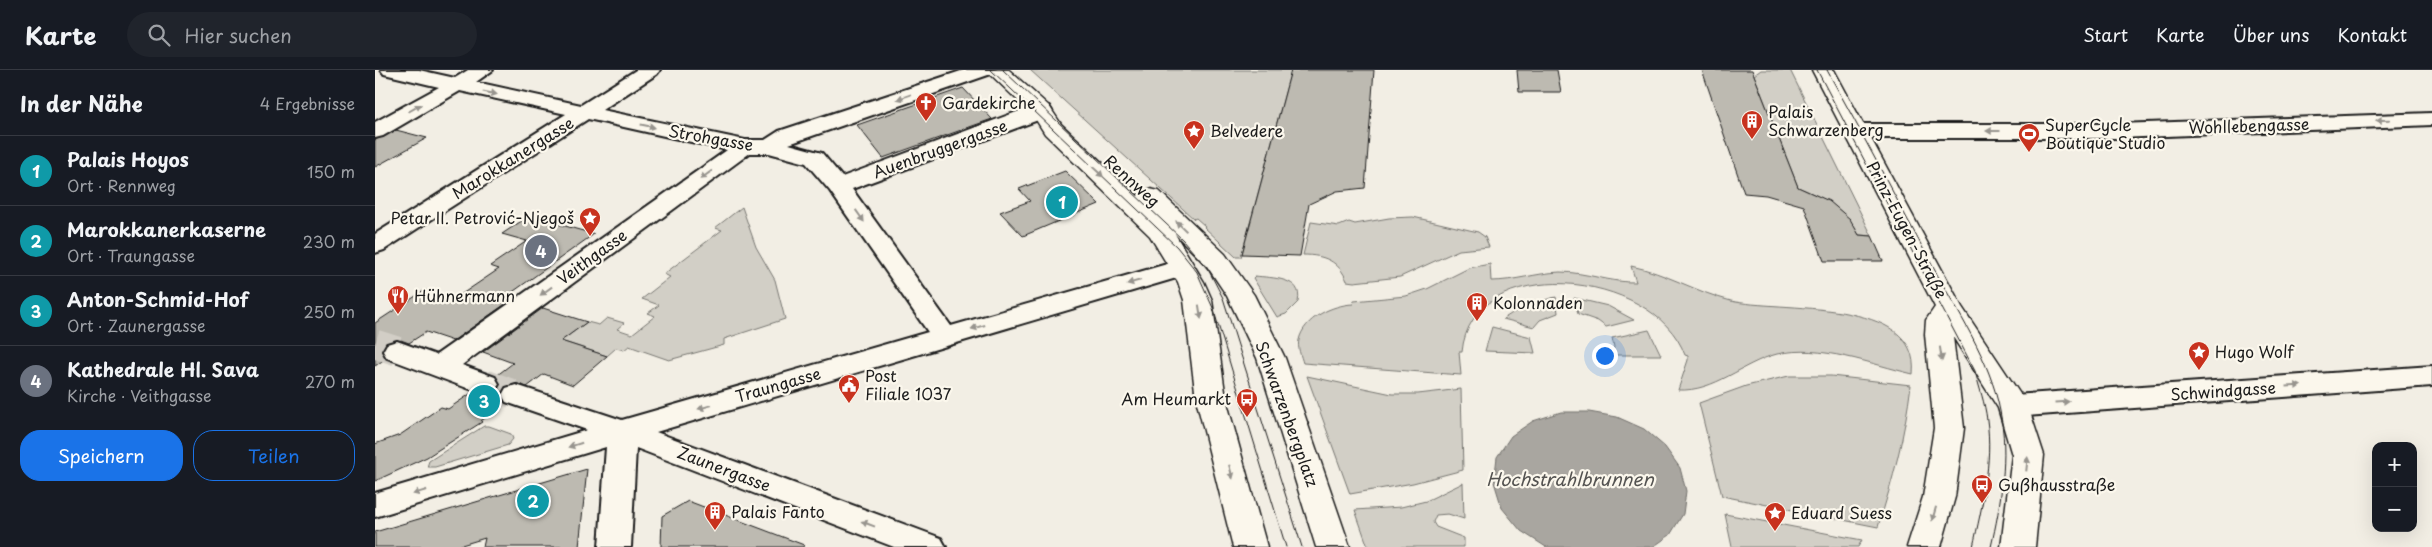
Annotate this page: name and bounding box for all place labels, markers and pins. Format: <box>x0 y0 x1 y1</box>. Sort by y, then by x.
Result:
place label: Gardekirche <box>942 90 1036 114</box>
church icon: Gardekirche <box>914 91 938 122</box>
place label: Palais Schwarzenberg <box>1768 99 1884 141</box>
building icon: Palais Schwarzenberg <box>1740 109 1764 140</box>
place label: SuperCycle Boutique Studio <box>2045 112 2166 154</box>
place label: Belvedere <box>1210 118 1283 142</box>
place icon: Belvedere <box>1182 119 1206 150</box>
sports icon: SuperCycle Boutique Studio <box>2017 122 2041 153</box>
pin: 1 <box>1046 183 1078 221</box>
place label: Petar II. Petrović-Njegoš <box>390 205 574 229</box>
place icon: Petar II. Petrović-Njegoš <box>578 206 602 237</box>
pin: 4 <box>525 232 557 270</box>
place label: Hühnermann <box>414 283 515 307</box>
restaurant icon: Hühnermann <box>386 284 410 315</box>
place label: Kolonnaden <box>1493 290 1583 314</box>
building icon: Kolonnaden <box>1465 291 1489 322</box>
place label: Hugo Wolf <box>2215 339 2295 363</box>
place icon: Hugo Wolf <box>2187 340 2211 371</box>
place label: Post Filiale 1037 <box>865 363 952 405</box>
public building icon: Post Filiale 1037 <box>837 373 861 404</box>
pin: 3 <box>468 382 500 420</box>
place label: Am Heumarkt <box>1121 386 1231 410</box>
bus stop icon: Am Heumarkt <box>1235 387 1259 418</box>
place label: Gußhausstraße <box>1998 472 2115 496</box>
bus stop icon: Gußhausstraße <box>1970 473 1994 504</box>
pin: 2 <box>517 482 549 520</box>
place label: Palais Fanto <box>731 499 825 523</box>
building icon: Palais Fanto <box>703 500 727 531</box>
place label: Eduard Suess <box>1791 500 1892 524</box>
place icon: Eduard Suess <box>1763 501 1787 532</box>

